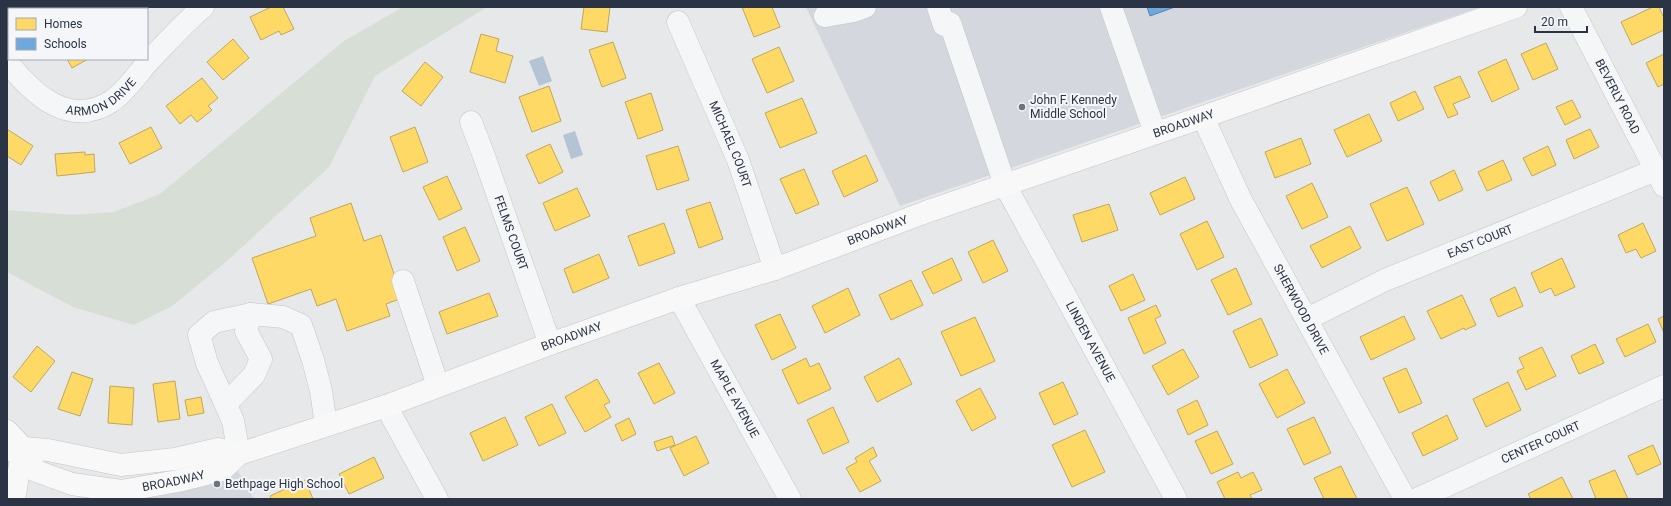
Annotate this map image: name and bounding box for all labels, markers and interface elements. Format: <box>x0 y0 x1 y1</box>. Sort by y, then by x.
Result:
legend <box>8 8 148 60</box>
scale bar <box>1535 8 1587 34</box>
text: 20 m <box>1541 15 1568 29</box>
text: Homes <box>44 17 82 31</box>
text: Schools <box>44 37 87 51</box>
street label: BEVERLY ROAD <box>1592 57 1643 137</box>
street label: ARMON DRIVE <box>65 75 139 118</box>
place label: John F. Kennedy Middle School <box>1030 93 1117 121</box>
street label: MICHAEL COURT <box>706 99 754 189</box>
marker: John F. Kennedy Middle School <box>1017 102 1027 112</box>
street label: BROADWAY <box>1151 106 1217 141</box>
street label: FELMS COURT <box>491 194 531 272</box>
street label: BROADWAY <box>845 212 911 248</box>
street label: EAST COURT <box>1445 222 1515 261</box>
street label: SHERWOOD DRIVE <box>1271 262 1331 357</box>
street label: LINDEN AVENUE <box>1063 299 1118 385</box>
street label: BROADWAY <box>539 319 605 354</box>
street label: MAPLE AVENUE <box>707 357 762 440</box>
street label: CENTER COURT <box>1499 418 1582 467</box>
street label: BROADWAY <box>141 467 207 494</box>
place label: Bethpage High School <box>225 477 343 491</box>
marker: Bethpage High School <box>212 479 222 489</box>

